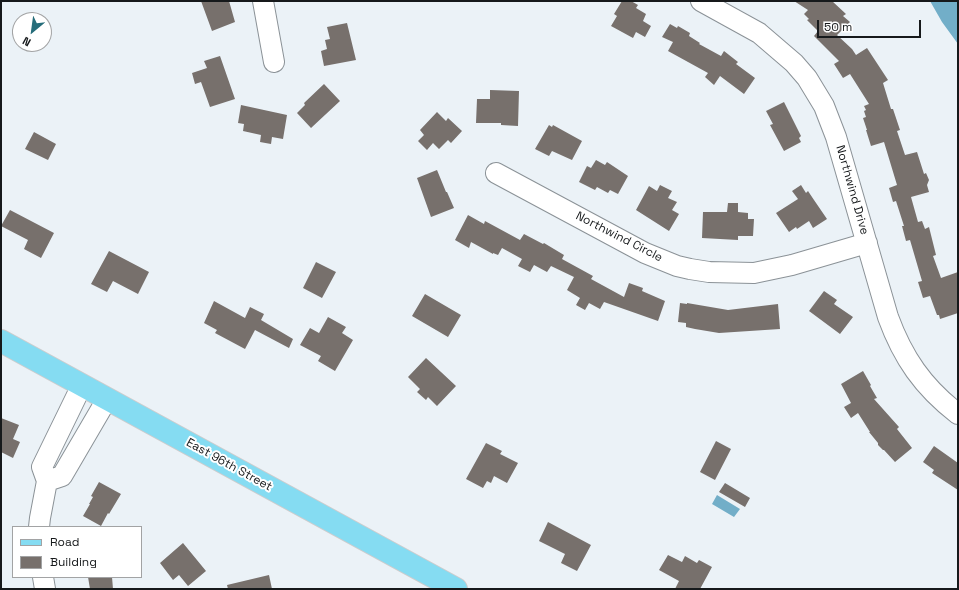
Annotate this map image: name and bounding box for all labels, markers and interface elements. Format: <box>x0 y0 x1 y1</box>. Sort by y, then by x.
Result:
north arrow <box>12 12 52 52</box>
scale bar <box>819 12 923 38</box>
text: 50 m <box>824 19 852 35</box>
text: N <box>20 34 33 50</box>
street label: Northwind Drive <box>832 144 872 236</box>
street label: Northwind Circle <box>573 209 665 265</box>
street label: East 96th Street <box>184 435 274 495</box>
legend <box>12 526 142 578</box>
text: Road <box>50 534 79 550</box>
text: Building <box>50 554 97 570</box>

